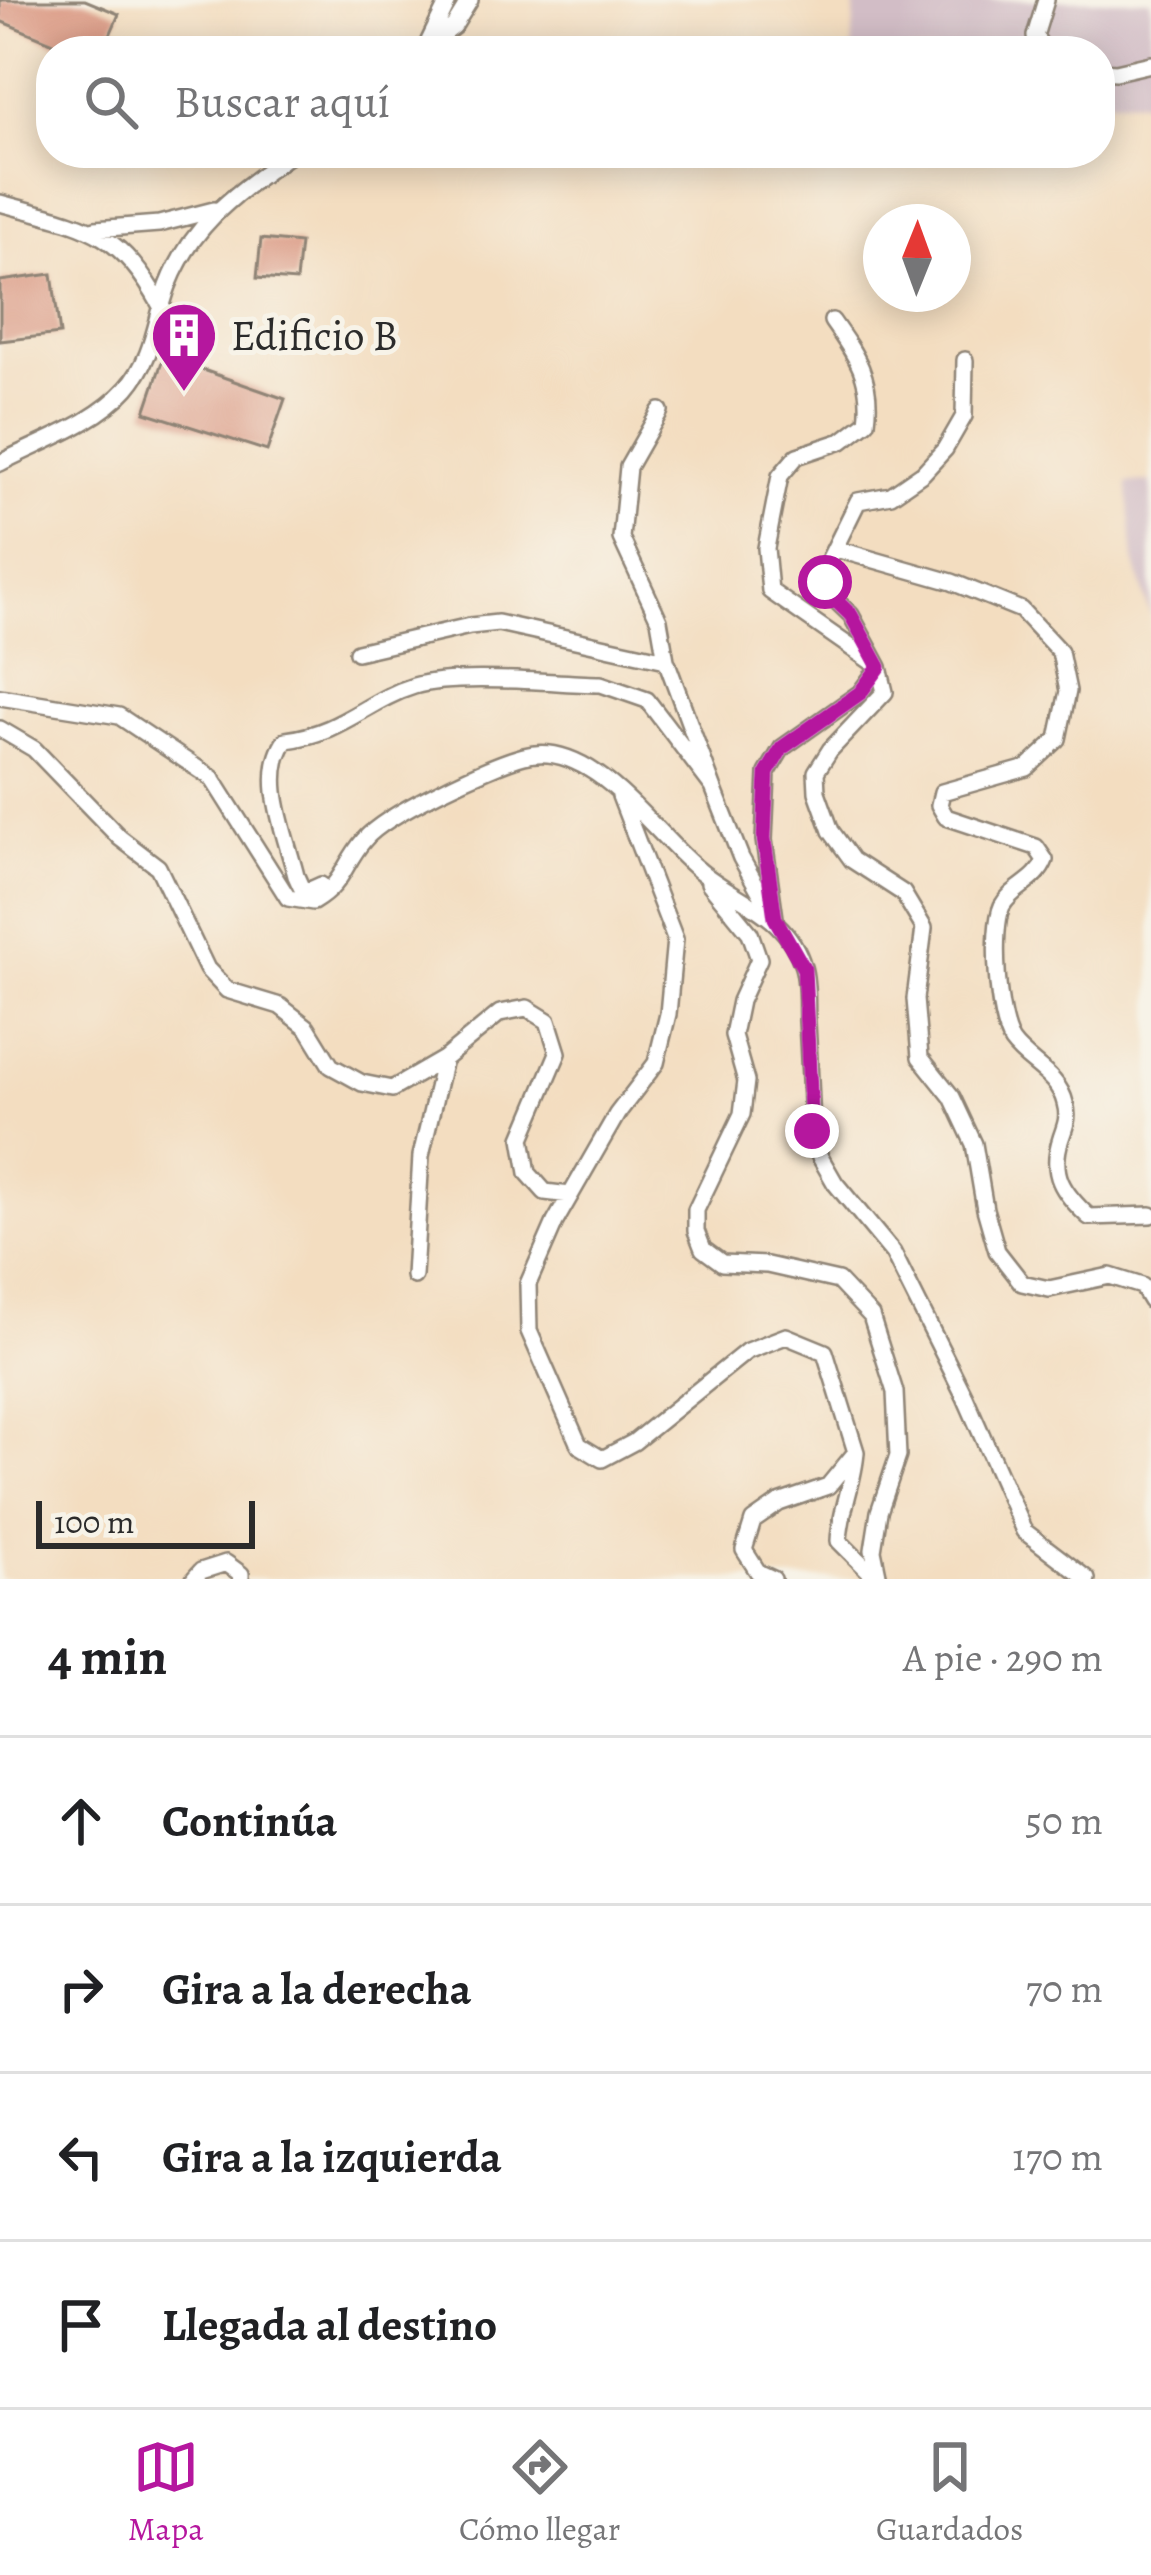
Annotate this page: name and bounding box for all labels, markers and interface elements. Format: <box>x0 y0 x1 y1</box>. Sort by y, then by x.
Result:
search box <box>36 36 1115 168</box>
icon: search <box>78 69 144 135</box>
text: Buscar aquí <box>174 71 390 133</box>
north arrow <box>863 204 971 312</box>
building icon: Edificio B <box>149 300 219 394</box>
place label: Edificio B <box>231 307 398 364</box>
route start <box>798 555 852 609</box>
route end <box>785 1104 839 1158</box>
scale bar <box>36 1495 255 1548</box>
text: 100 m <box>54 1499 134 1544</box>
text: 4 min <box>48 1622 167 1692</box>
text: A pie · 290 m <box>903 1631 1103 1684</box>
icon: ahead <box>48 1788 114 1854</box>
text: Continúa <box>162 1790 337 1852</box>
text: 50 m <box>1025 1794 1103 1847</box>
icon: right <box>48 1956 114 2022</box>
text: Gira a la derecha <box>162 1958 471 2020</box>
text: 70 m <box>1026 1962 1103 2015</box>
icon: left <box>48 2124 114 2190</box>
text: Gira a la izquierda <box>162 2126 502 2188</box>
text: 170 m <box>1012 2130 1103 2183</box>
icon: arrive <box>48 2292 114 2358</box>
text: Llegada al destino <box>162 2294 497 2356</box>
tab: Mapa <box>128 2434 204 2551</box>
tab: Cómo llegar <box>459 2434 620 2551</box>
tab: Guardados <box>876 2434 1023 2551</box>

